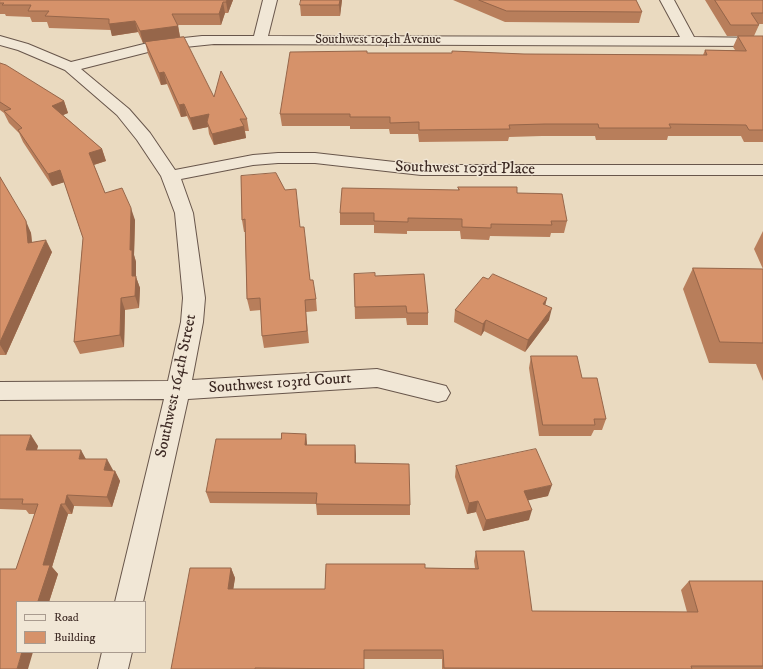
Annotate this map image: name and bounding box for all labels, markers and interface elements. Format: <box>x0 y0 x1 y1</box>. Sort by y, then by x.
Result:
street label: Southwest 104th Avenue <box>315 32 441 48</box>
street label: Southwest 103rd Place <box>395 158 535 180</box>
street label: Southwest 164th Street <box>152 313 202 459</box>
street label: Southwest 103rd Court <box>208 369 352 399</box>
legend <box>16 601 146 653</box>
text: Road <box>54 610 79 625</box>
text: Building <box>54 630 95 645</box>

